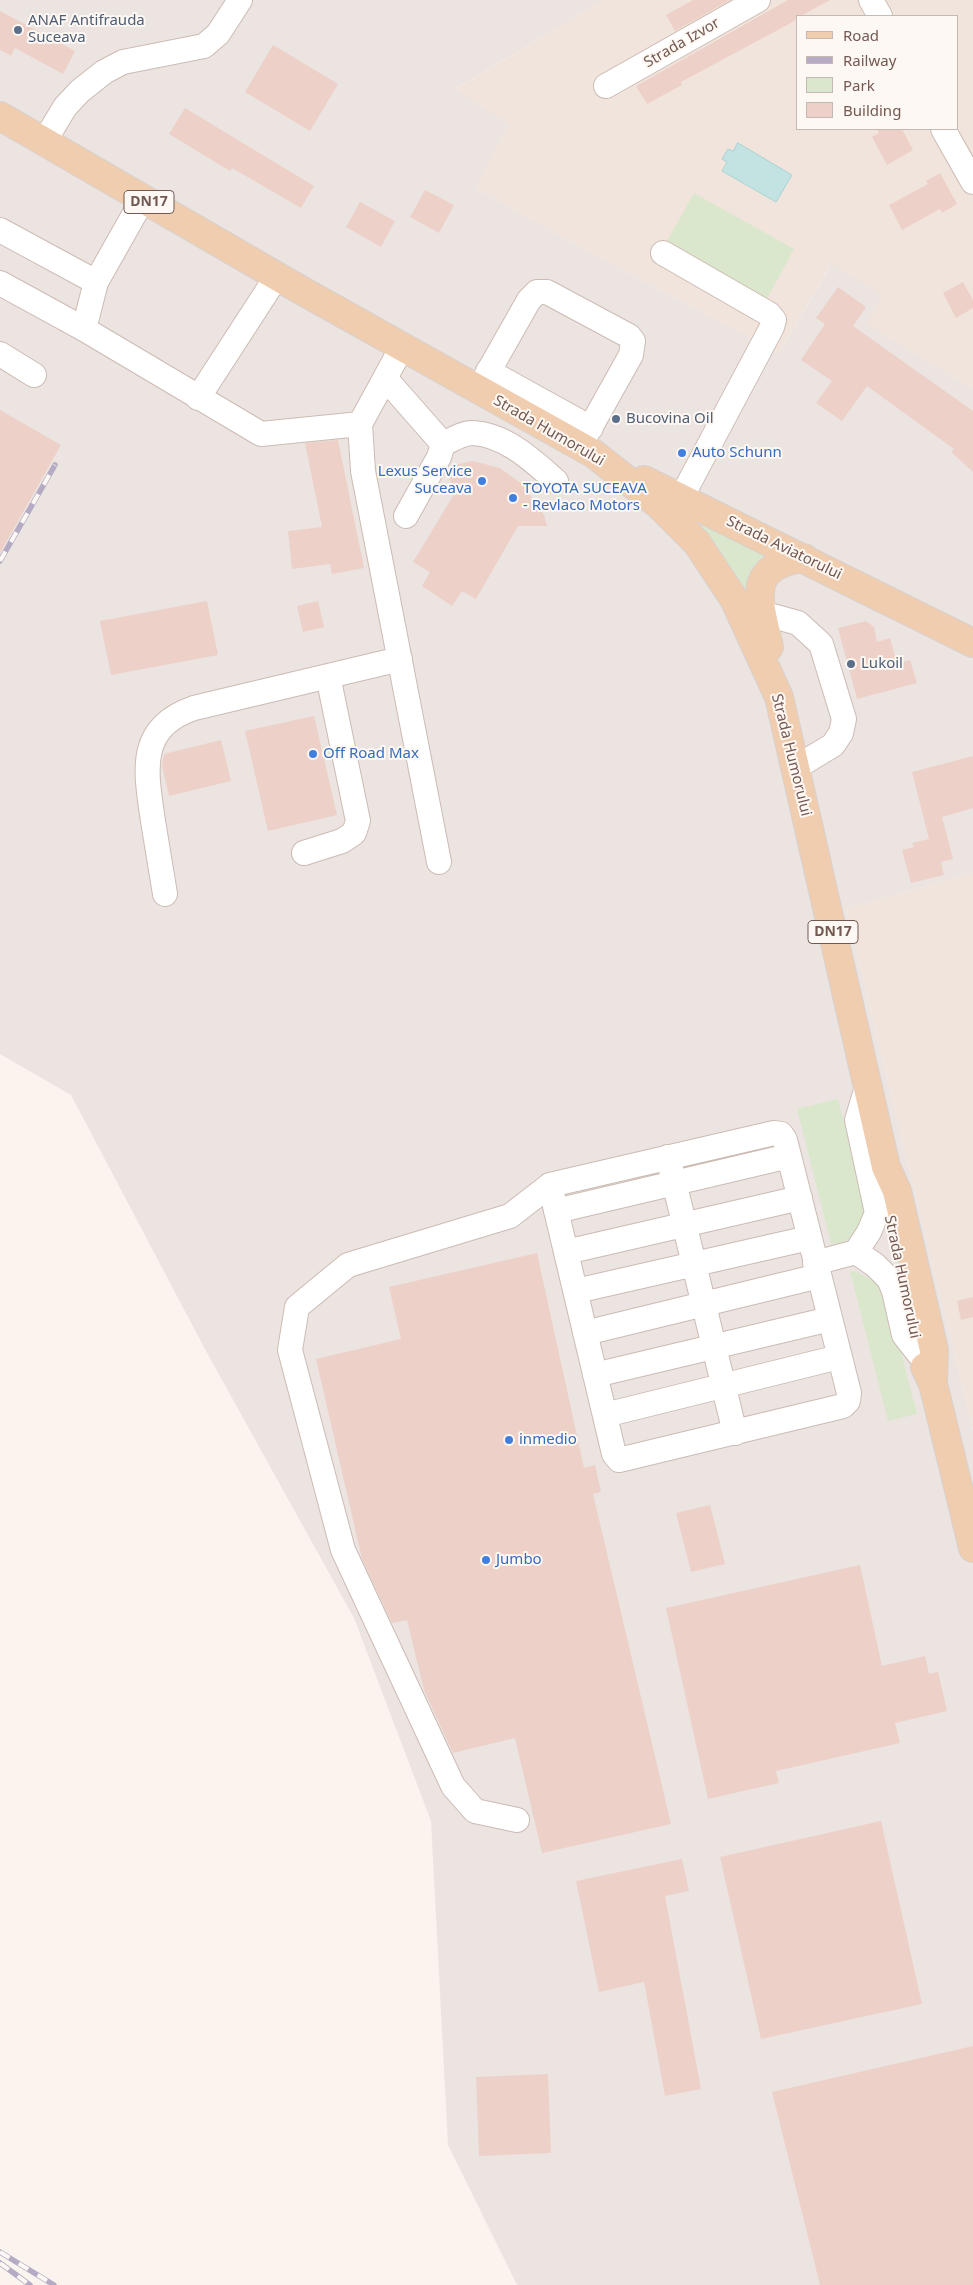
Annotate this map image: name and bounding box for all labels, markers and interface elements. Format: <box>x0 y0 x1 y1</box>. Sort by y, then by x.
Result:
place label: ANAF Antifrauda Suceava <box>28 12 145 47</box>
street label: Strada Izvor <box>641 14 723 72</box>
legend <box>796 15 958 130</box>
marker: ANAF Antifrauda Suceava <box>12 24 24 36</box>
text: Road <box>843 25 879 45</box>
text: Railway <box>843 50 896 70</box>
text: Park <box>843 75 875 95</box>
text: Building <box>843 100 901 120</box>
road number: DN17 <box>124 190 174 213</box>
street label: Strada Humorului <box>490 392 608 470</box>
place label: Bucovina Oil <box>626 410 714 428</box>
marker: Bucovina Oil <box>610 413 622 425</box>
place label: Auto Schunn <box>692 444 782 462</box>
marker: Auto Schunn <box>676 447 688 459</box>
place label: Lexus Service Suceava <box>378 463 472 498</box>
marker: Lexus Service Suceava <box>476 475 488 487</box>
place label: TOYOTA SUCEAVA - Revlaco Motors <box>523 480 647 515</box>
marker: TOYOTA SUCEAVA - Revlaco Motors <box>507 492 519 504</box>
street label: Strada Aviatorului <box>723 512 845 584</box>
place label: Lukoil <box>861 655 903 673</box>
marker: Lukoil <box>845 658 857 670</box>
street label: Strada Humorului <box>767 692 815 818</box>
place label: Off Road Max <box>323 745 419 763</box>
marker: Off Road Max <box>307 748 319 760</box>
road number: DN17 <box>808 920 858 944</box>
street label: Strada Humorului <box>880 1214 924 1340</box>
place label: inmedio <box>519 1431 577 1449</box>
marker: inmedio <box>503 1434 515 1446</box>
place label: Jumbo <box>496 1551 542 1569</box>
marker: Jumbo <box>480 1554 492 1566</box>

